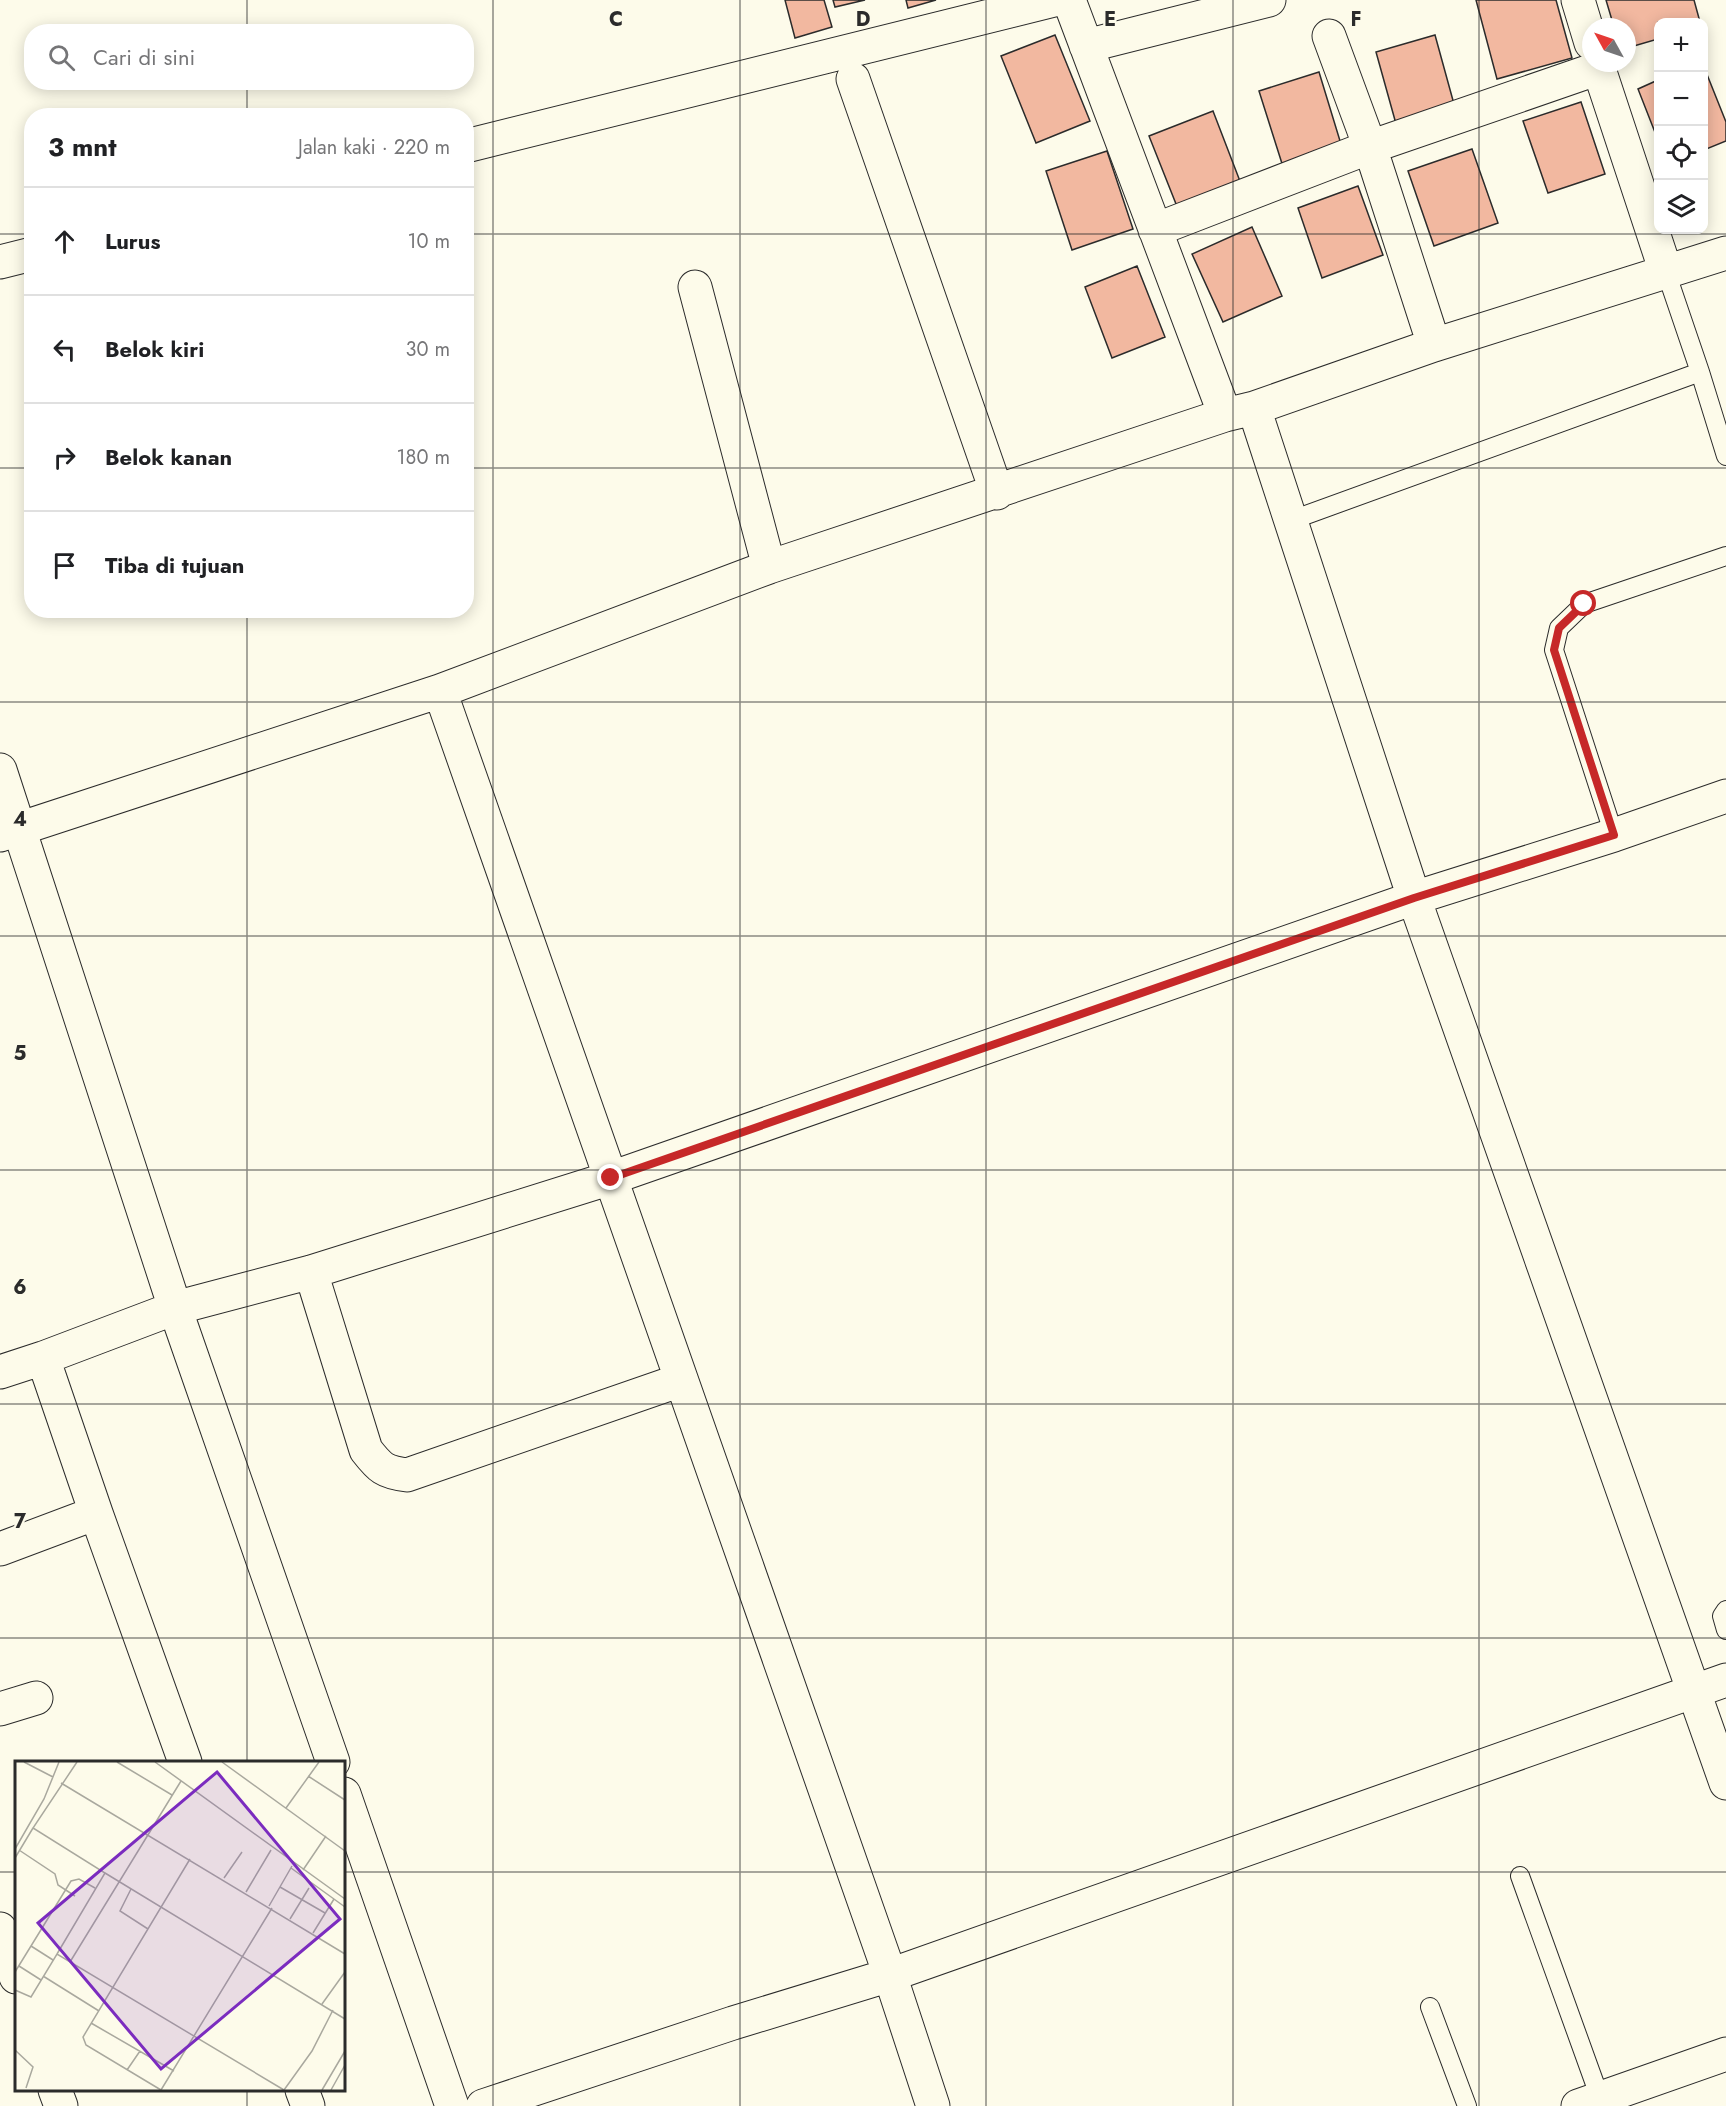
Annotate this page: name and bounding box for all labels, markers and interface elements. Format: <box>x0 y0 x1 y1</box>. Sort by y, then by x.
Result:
text: C <box>609 5 623 34</box>
text: D <box>856 5 870 34</box>
text: E <box>1104 5 1116 34</box>
text: F <box>1350 5 1362 34</box>
north arrow <box>1582 18 1636 72</box>
map controls <box>1654 18 1708 234</box>
button: + <box>1654 18 1708 72</box>
search box <box>24 24 474 90</box>
icon: search <box>45 41 78 74</box>
text: Cari di sini <box>93 41 195 73</box>
button: − <box>1654 72 1708 126</box>
button: locate <box>1654 126 1708 180</box>
text: 3 mnt <box>48 128 116 166</box>
text: Jalan kaki · 220 m <box>298 133 450 162</box>
button: layers <box>1654 180 1708 234</box>
icon: ahead <box>48 225 81 258</box>
text: Lurus <box>105 225 161 257</box>
text: 10 m <box>407 227 450 256</box>
icon: left <box>48 333 81 366</box>
text: Belok kiri <box>105 333 204 365</box>
text: 30 m <box>405 335 450 364</box>
icon: right <box>48 441 81 474</box>
text: Belok kanan <box>105 441 232 473</box>
text: 180 m <box>396 443 450 472</box>
icon: arrive <box>48 549 81 582</box>
text: Tiba di tujuan <box>105 549 244 581</box>
route start <box>1570 590 1596 616</box>
text: 4 <box>13 805 27 834</box>
text: 5 <box>14 1039 27 1068</box>
route end <box>597 1164 623 1190</box>
text: 6 <box>13 1273 27 1302</box>
text: 7 <box>14 1507 27 1536</box>
inset map <box>15 1761 345 2091</box>

